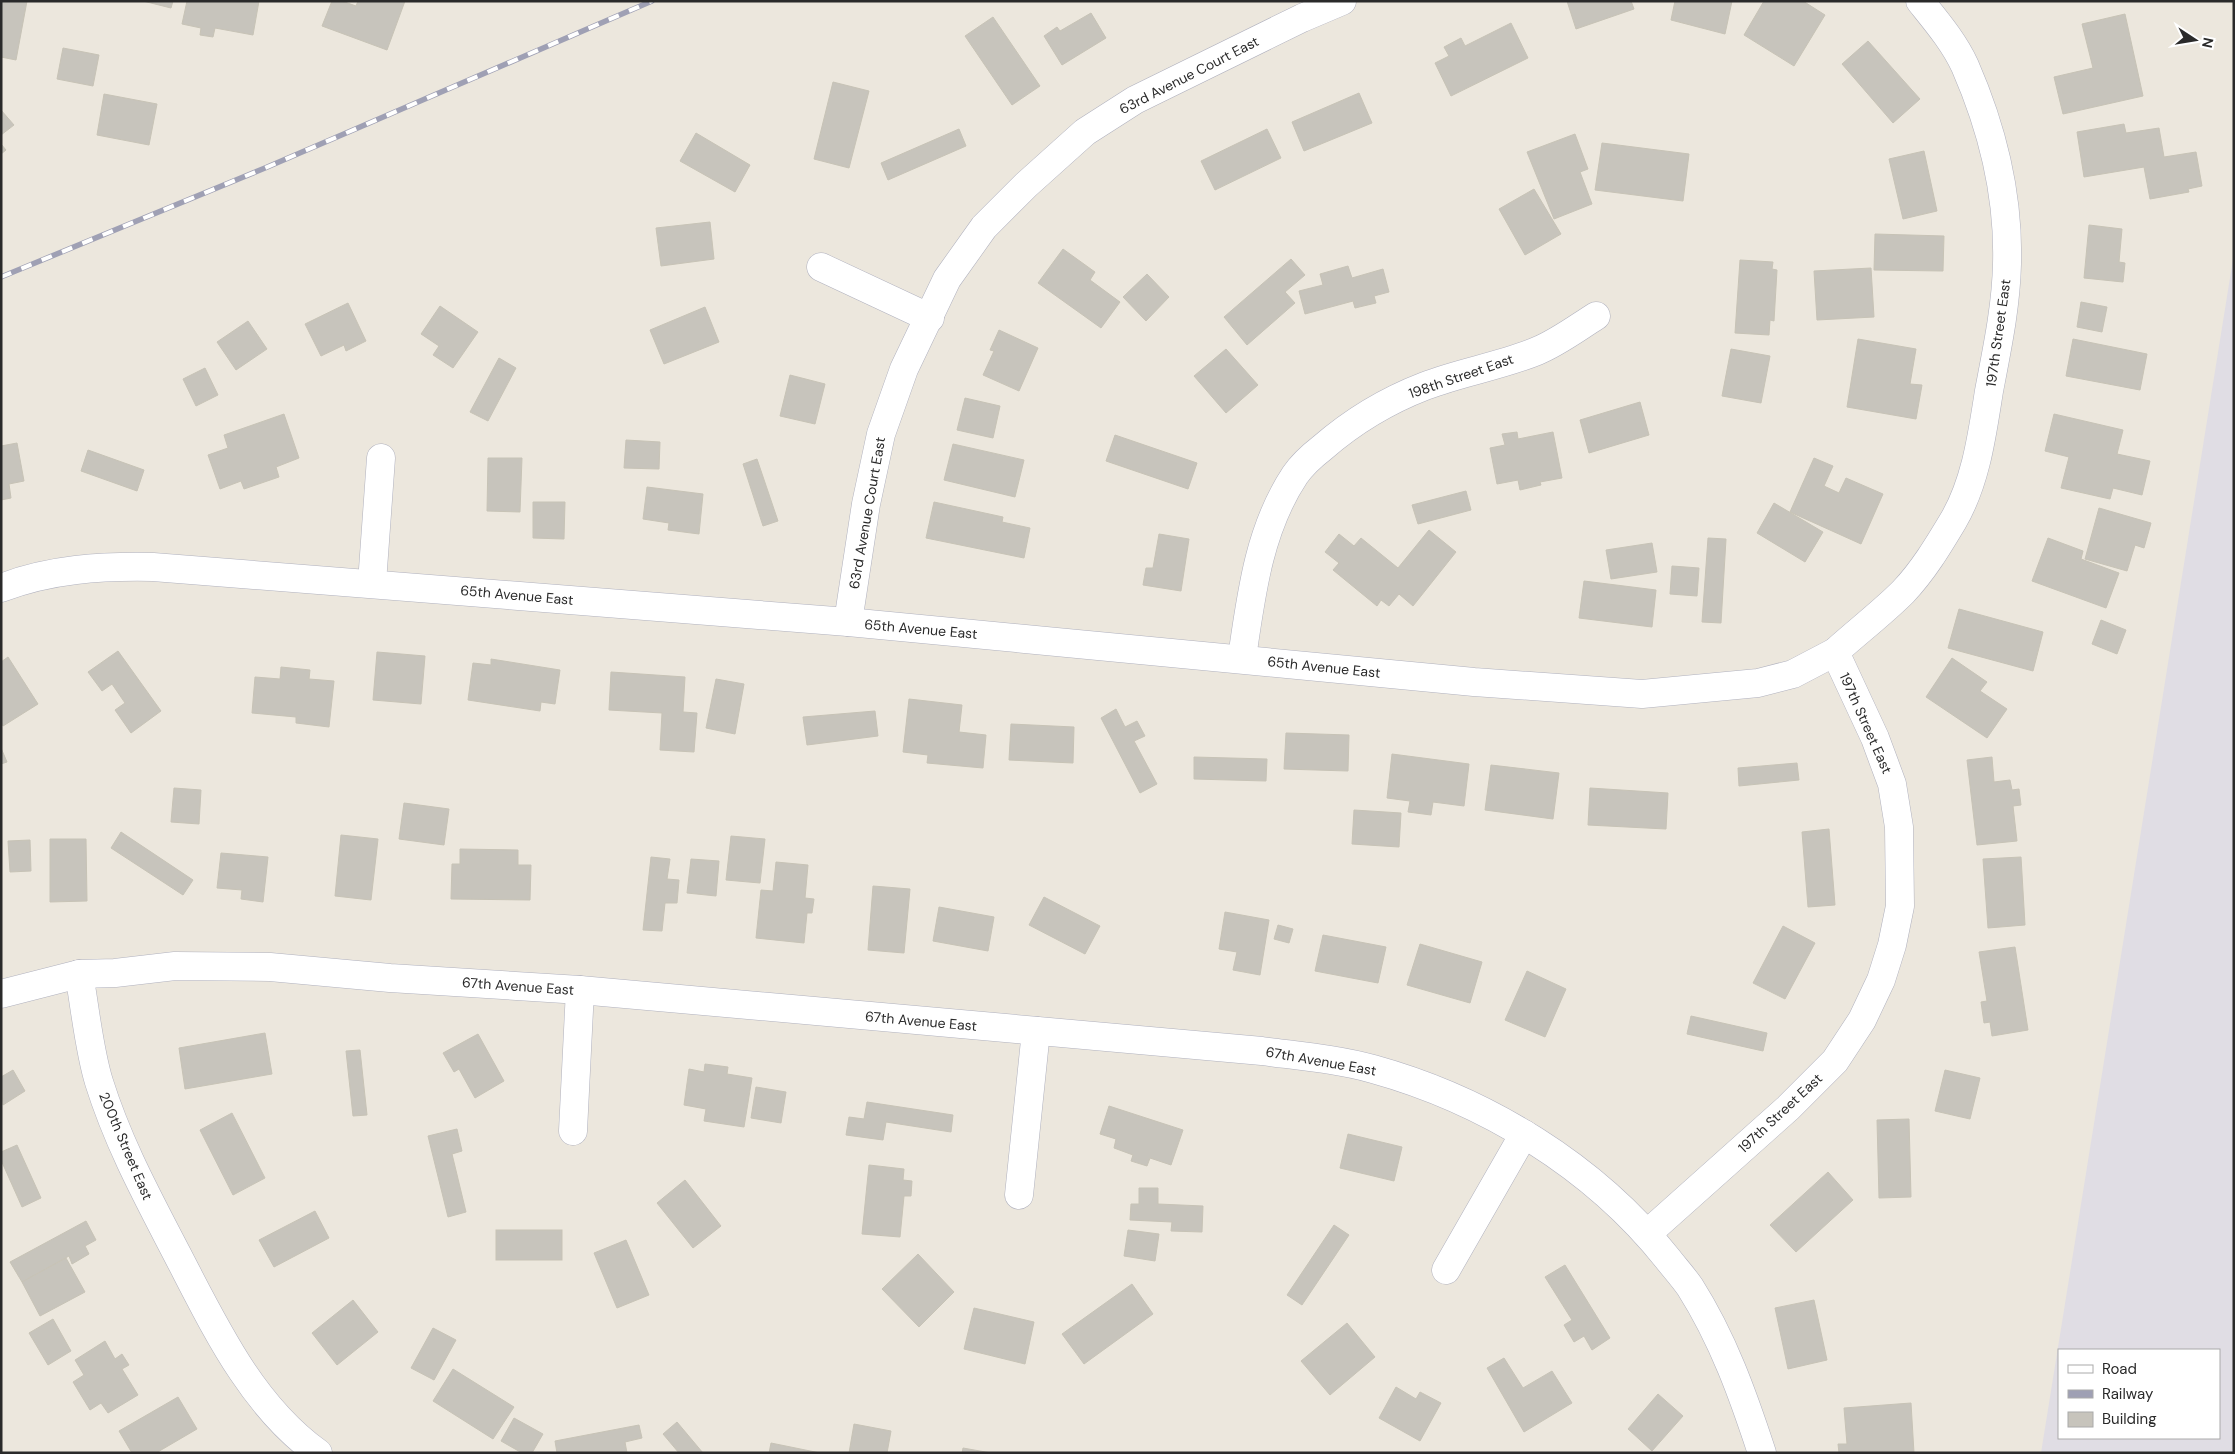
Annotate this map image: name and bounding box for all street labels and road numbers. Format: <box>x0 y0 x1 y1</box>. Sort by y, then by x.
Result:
street label: 63rd Avenue Court East <box>1116 32 1262 118</box>
street label: 197th Street East <box>1982 278 2014 388</box>
street label: 198th Street East <box>1406 350 1516 402</box>
street label: 63rd Avenue Court East <box>845 435 889 591</box>
street label: 65th Avenue East <box>460 581 574 609</box>
street label: 65th Avenue East <box>864 615 978 643</box>
street label: 65th Avenue East <box>1267 652 1381 682</box>
street label: 197th Street East <box>1836 670 1896 776</box>
street label: 67th Avenue East <box>461 973 575 999</box>
street label: 67th Avenue East <box>864 1007 978 1035</box>
street label: 67th Avenue East <box>1264 1042 1378 1080</box>
street label: 197th Street East <box>1734 1069 1826 1157</box>
street label: 200th Street East <box>95 1089 157 1203</box>

